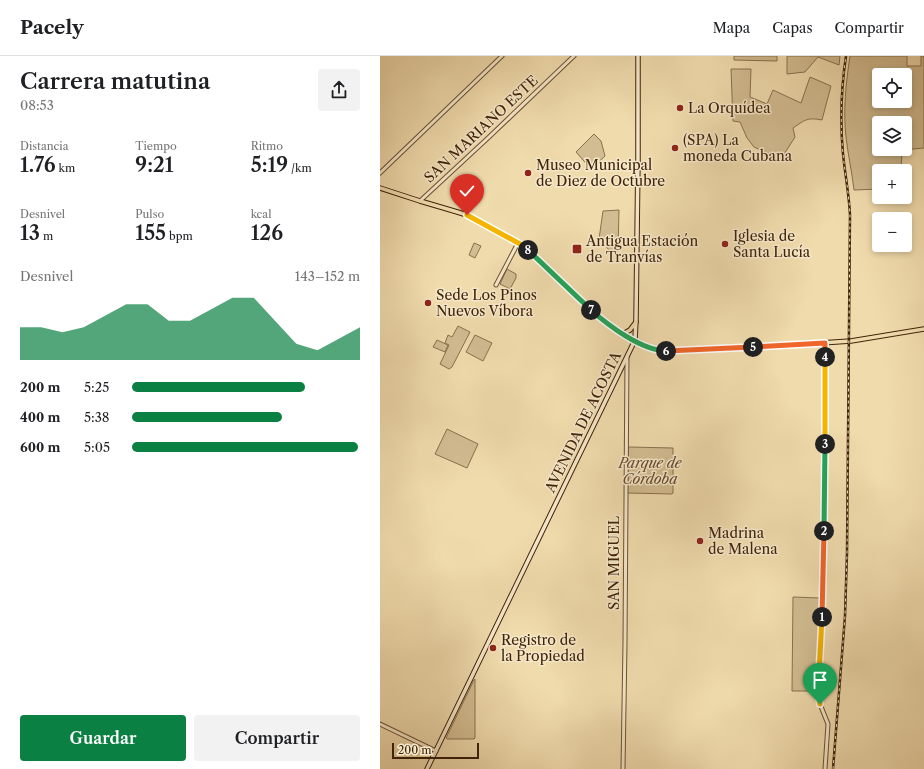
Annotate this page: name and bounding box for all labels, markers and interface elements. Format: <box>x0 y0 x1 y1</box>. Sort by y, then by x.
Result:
text: Pacely <box>20 16 84 39</box>
text: Mapa <box>713 19 750 37</box>
text: Capas <box>772 19 813 37</box>
text: Compartir <box>835 19 904 37</box>
text: Carrera matutina <box>20 68 210 95</box>
map controls <box>872 68 912 252</box>
button: locate <box>872 68 912 108</box>
button: share <box>318 69 360 111</box>
street label: SAN MARIANO ESTE <box>420 72 542 186</box>
text: 08:53 <box>20 97 54 113</box>
place label: La Orquídea <box>688 99 771 117</box>
marker: La Orquídea <box>675 103 685 113</box>
button: layers <box>872 116 912 156</box>
place label: (SPA) La moneda Cubana <box>683 131 793 165</box>
text: Distancia <box>20 139 69 153</box>
text: Tiempo <box>135 139 177 153</box>
text: Ritmo <box>251 139 283 153</box>
marker: (SPA) La moneda Cubana <box>670 143 680 153</box>
text: 1.76 <box>20 153 56 177</box>
text: 9:21 <box>135 153 174 177</box>
text: 5:19 <box>251 153 288 177</box>
place label: Museo Municipal de Diez de Octubre <box>536 156 665 190</box>
text: km <box>56 161 75 175</box>
text: /km <box>288 161 312 175</box>
button: + <box>872 164 912 204</box>
marker: Museo Municipal de Diez de Octubre <box>523 168 533 178</box>
pin <box>450 174 484 215</box>
icon: check <box>456 180 478 202</box>
text: Desnivel <box>20 207 65 221</box>
text: Pulso <box>135 207 164 221</box>
text: kcal <box>251 207 271 221</box>
button: − <box>872 212 912 252</box>
text: 13 <box>20 221 40 245</box>
text: 155 <box>135 221 166 245</box>
text: 126 <box>251 221 283 245</box>
place label: Iglesia de Santa Lucía <box>733 227 811 261</box>
text: m <box>40 229 53 243</box>
text: bpm <box>166 229 193 243</box>
place label: Antigua Estación de Tranvías <box>585 232 699 266</box>
marker: Iglesia de Santa Lucía <box>720 239 730 249</box>
pin: 8 <box>518 240 538 260</box>
text: 8 <box>525 243 531 257</box>
marker: Antigua Estación de Tranvías <box>571 243 583 255</box>
text: Desnivel <box>20 268 73 284</box>
text: 143–152 m <box>295 268 360 284</box>
place label: Sede Los Pinos Nuevos Víbora <box>436 286 537 320</box>
marker: Sede Los Pinos Nuevos Víbora <box>423 298 433 308</box>
pin: 7 <box>581 300 601 320</box>
text: 7 <box>588 303 594 317</box>
pin: 5 <box>743 337 763 357</box>
text: 5 <box>750 340 756 354</box>
pin: 6 <box>656 341 676 361</box>
text: 6 <box>663 344 669 358</box>
pin: 4 <box>815 347 835 367</box>
street label: AVENIDA DE ACOSTA <box>541 348 625 496</box>
text: 4 <box>822 350 828 364</box>
text: 200 m <box>20 379 60 395</box>
text: 5:25 <box>84 379 109 395</box>
text: 400 m <box>20 409 60 425</box>
text: 5:38 <box>84 409 110 425</box>
pin: 3 <box>815 434 835 454</box>
text: 3 <box>822 437 828 451</box>
text: 600 m <box>20 439 61 455</box>
text: 5:05 <box>84 439 110 455</box>
park label: Parque de Córdoba <box>617 454 683 488</box>
street label: SAN MIGUEL <box>605 516 623 610</box>
pin: 2 <box>814 521 834 541</box>
place label: Madrina de Malena <box>708 524 778 558</box>
text: 2 <box>821 524 827 538</box>
marker: Madrina de Malena <box>695 536 705 546</box>
pin: 1 <box>812 607 832 627</box>
text: 1 <box>820 610 824 624</box>
place label: Registro de la Propiedad <box>501 631 585 665</box>
marker: Registro de la Propiedad <box>488 643 498 653</box>
pin <box>803 663 837 704</box>
icon: arrive <box>809 669 831 691</box>
button: Guardar <box>20 715 186 761</box>
button: Compartir <box>194 715 360 761</box>
scale bar <box>392 741 479 760</box>
text: 200 m <box>398 743 431 757</box>

